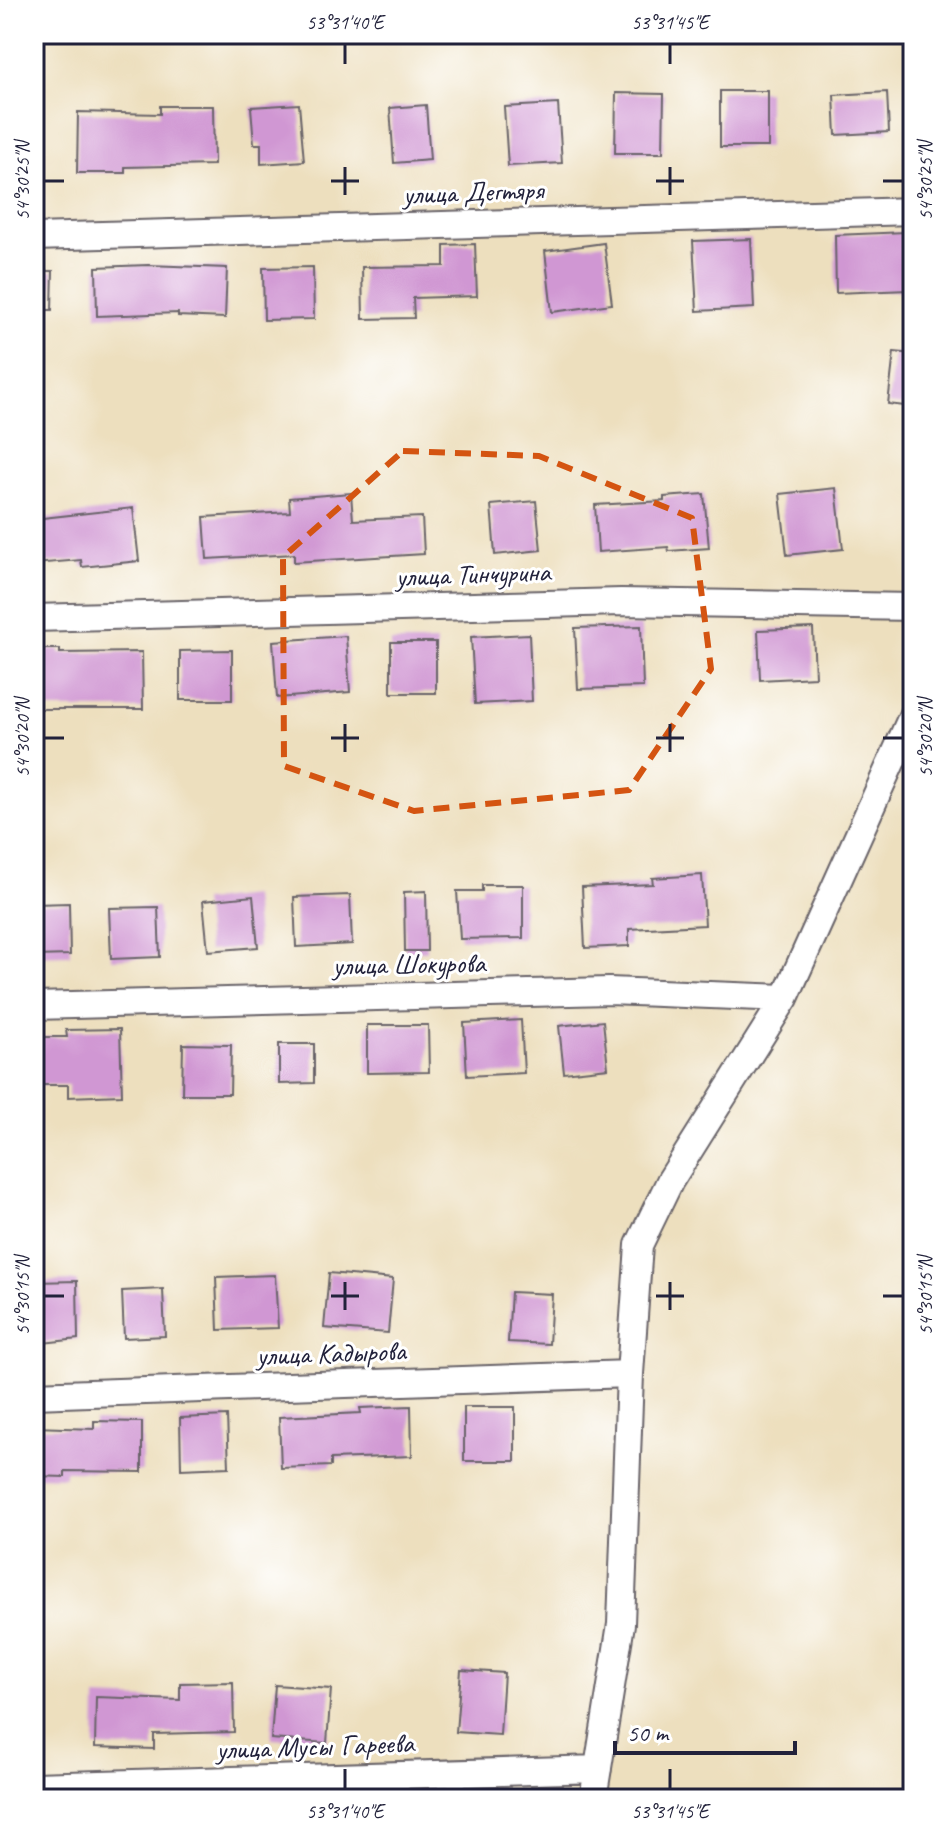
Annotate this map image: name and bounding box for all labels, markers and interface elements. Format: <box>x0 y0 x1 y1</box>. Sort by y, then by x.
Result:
text: 53°31'40"E <box>306 10 386 35</box>
text: 53°31'45"E <box>631 10 711 35</box>
text: 54°30'25"N <box>10 139 35 220</box>
text: 54°30'25"N <box>913 139 938 220</box>
street label: улица Дегтяря <box>400 172 546 212</box>
street label: улица Тинчурина <box>393 554 553 594</box>
text: 54°30'20"N <box>10 696 35 777</box>
text: 54°30'20"N <box>913 696 938 777</box>
street label: улица Шокурова <box>330 945 487 983</box>
text: 54°30'15"N <box>10 1254 35 1335</box>
text: 54°30'15"N <box>913 1254 938 1335</box>
street label: улица Кадырова <box>254 1333 408 1373</box>
scale bar <box>615 1705 795 1755</box>
text: 50 m <box>627 1718 670 1748</box>
street label: улица Мусы Гареева <box>214 1725 416 1767</box>
text: 53°31'40"E <box>306 1799 386 1824</box>
text: 53°31'45"E <box>631 1799 711 1824</box>

